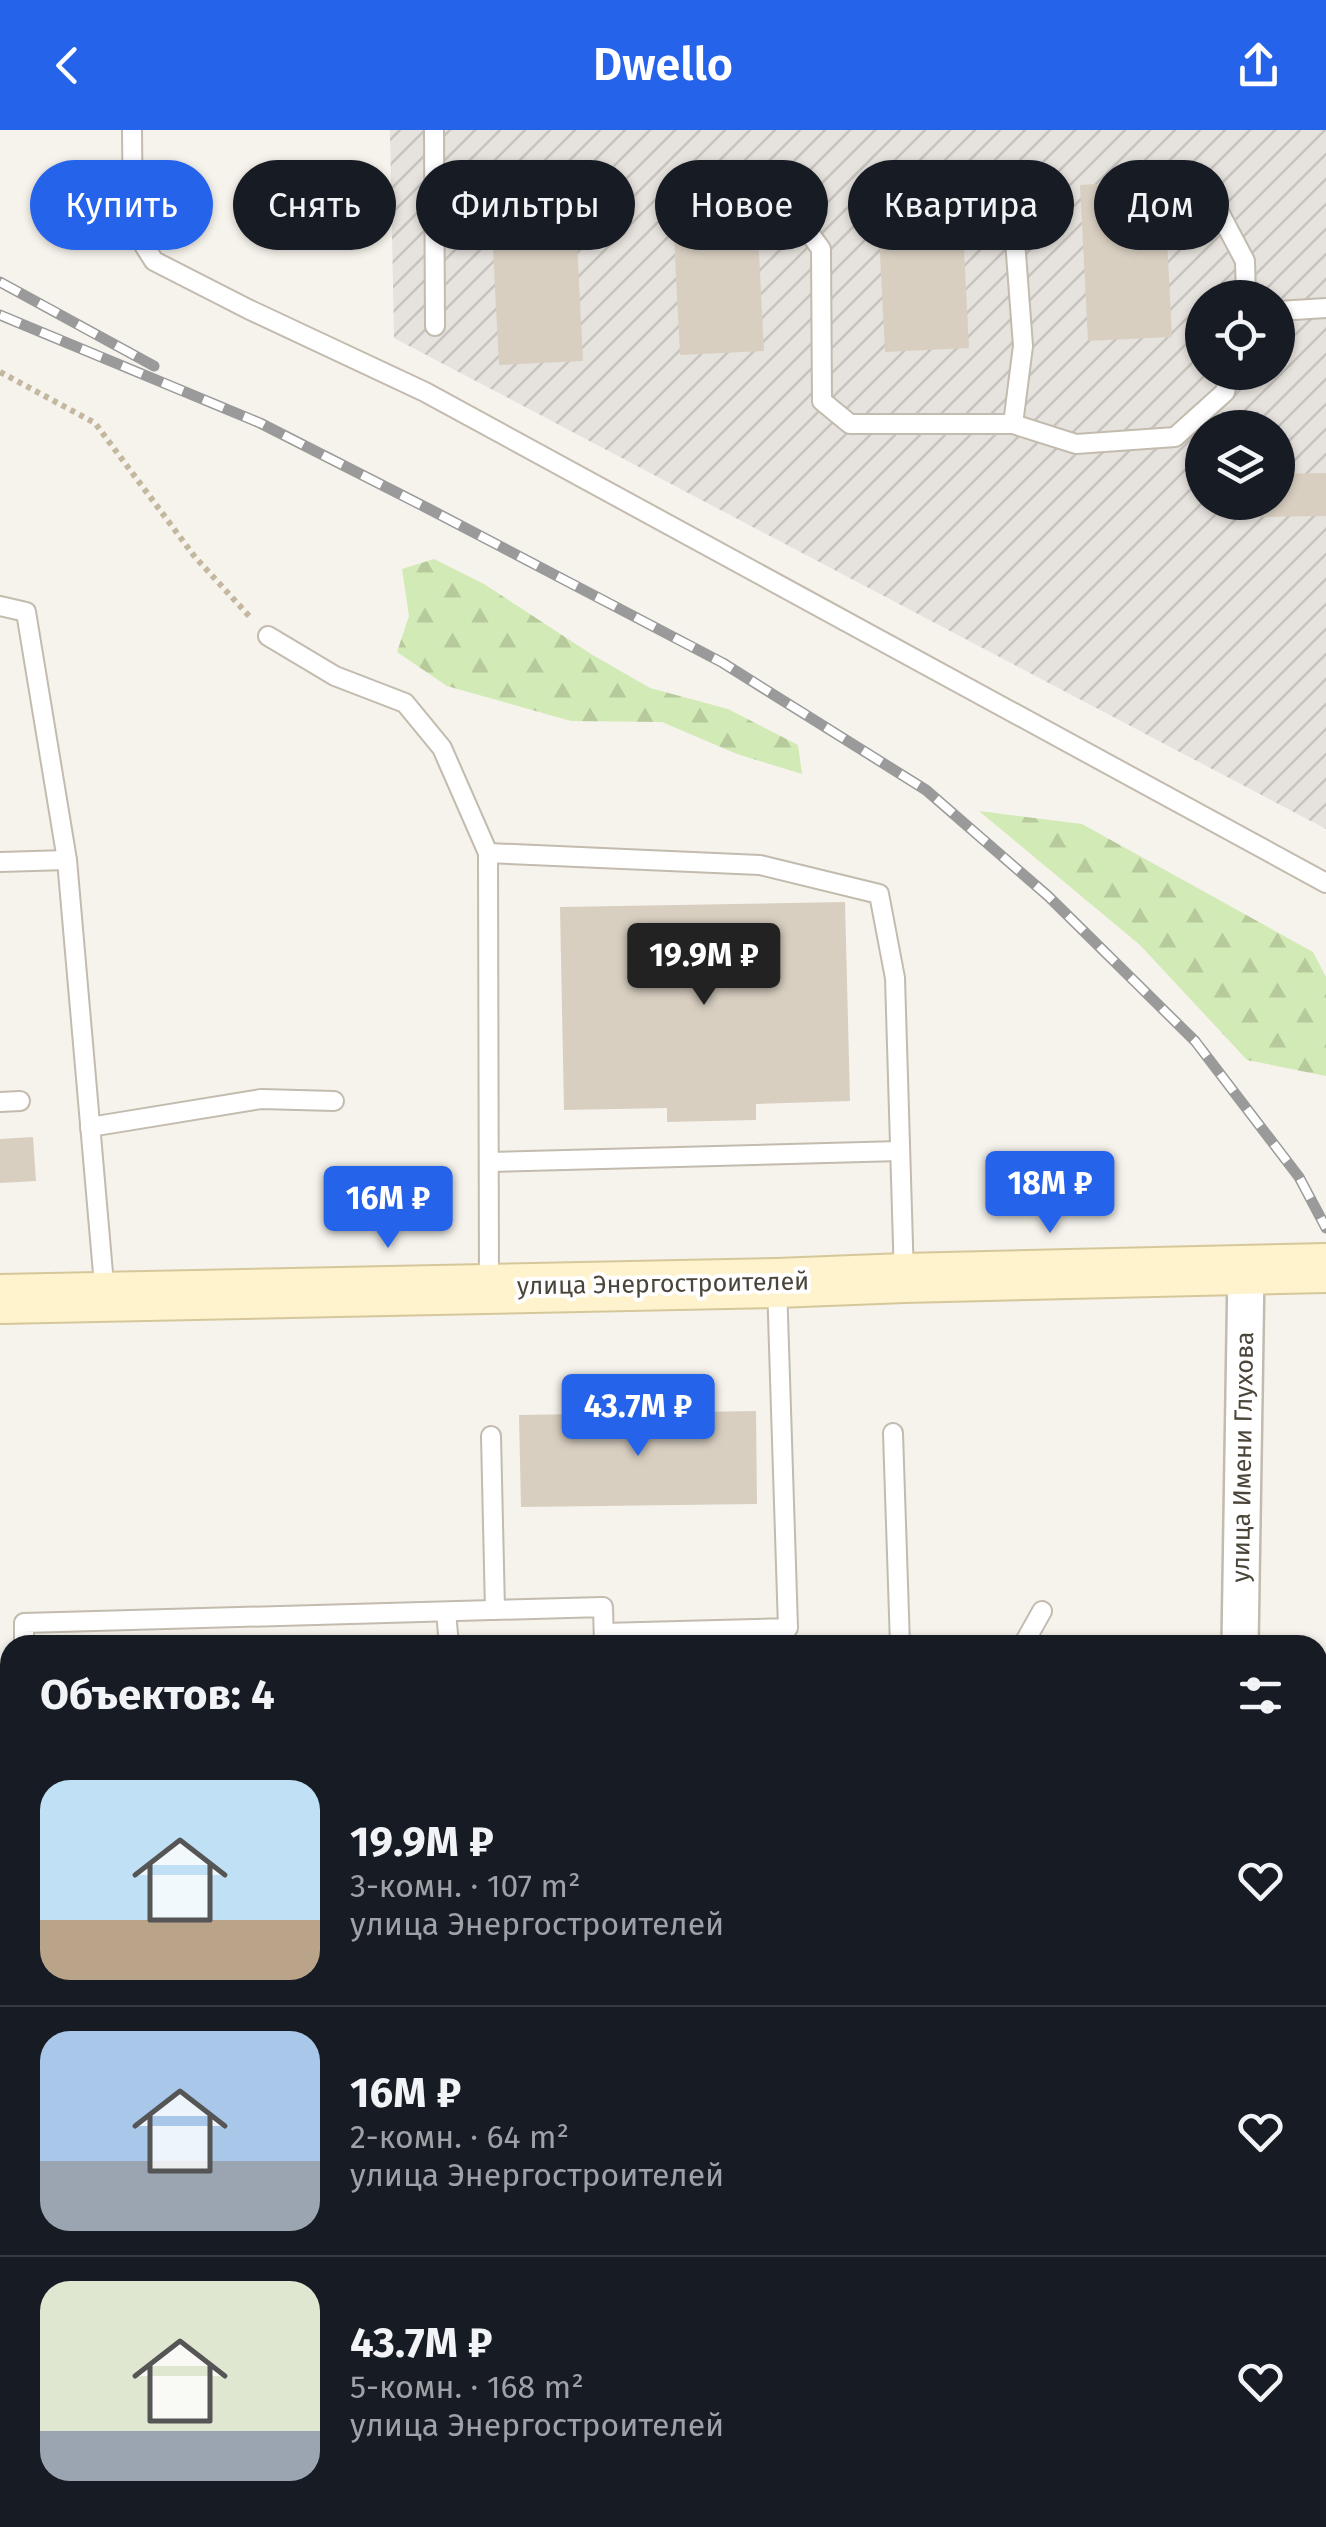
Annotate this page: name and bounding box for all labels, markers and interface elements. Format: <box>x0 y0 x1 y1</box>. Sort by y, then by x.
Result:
icon: back <box>40 38 95 93</box>
text: Dwello <box>593 38 733 92</box>
icon: share <box>1231 38 1286 93</box>
chip: Купить <box>30 160 213 250</box>
chip: Снять <box>233 160 396 250</box>
chip: Фильтры <box>416 160 635 250</box>
chip: Новое <box>655 160 828 250</box>
chip: Квартира <box>848 160 1074 250</box>
chip: Дом <box>1094 160 1229 250</box>
map controls <box>1185 280 1295 520</box>
button: locate <box>1185 280 1295 390</box>
button: layers <box>1185 410 1295 520</box>
pin: 19.9M ₽ <box>612 923 796 1008</box>
text: 19.9M ₽ <box>649 936 759 974</box>
pin: 18M ₽ <box>980 1151 1120 1236</box>
text: 18M ₽ <box>1007 1164 1093 1202</box>
pin: 16M ₽ <box>318 1166 458 1251</box>
text: 16M ₽ <box>346 1179 430 1217</box>
street label: улица Энергостроителей <box>517 1266 809 1302</box>
street label: улица Имени Глухова <box>1226 1331 1260 1583</box>
pin: 43.7M ₽ <box>546 1374 730 1459</box>
text: 43.7M ₽ <box>584 1387 692 1425</box>
icon: filters <box>1233 1668 1288 1723</box>
text: Объектов: 4 <box>40 1670 275 1720</box>
text: 19.9M ₽ <box>350 1817 494 1867</box>
icon: home <box>120 1820 240 1940</box>
icon: heart <box>1233 1853 1288 1908</box>
text: 3-комн. · 107 m² <box>350 1867 580 1905</box>
text: улица Энергостроителей <box>350 1905 724 1943</box>
text: 16M ₽ <box>350 2068 461 2118</box>
icon: home <box>120 2071 240 2191</box>
icon: heart <box>1233 2104 1288 2159</box>
text: 2-комн. · 64 m² <box>350 2118 569 2156</box>
text: улица Энергостроителей <box>350 2156 724 2194</box>
text: 43.7M ₽ <box>350 2318 493 2368</box>
icon: home <box>120 2321 240 2441</box>
icon: heart <box>1233 2354 1288 2409</box>
text: 5-комн. · 168 m² <box>350 2368 584 2406</box>
text: улица Энергостроителей <box>350 2406 724 2444</box>

